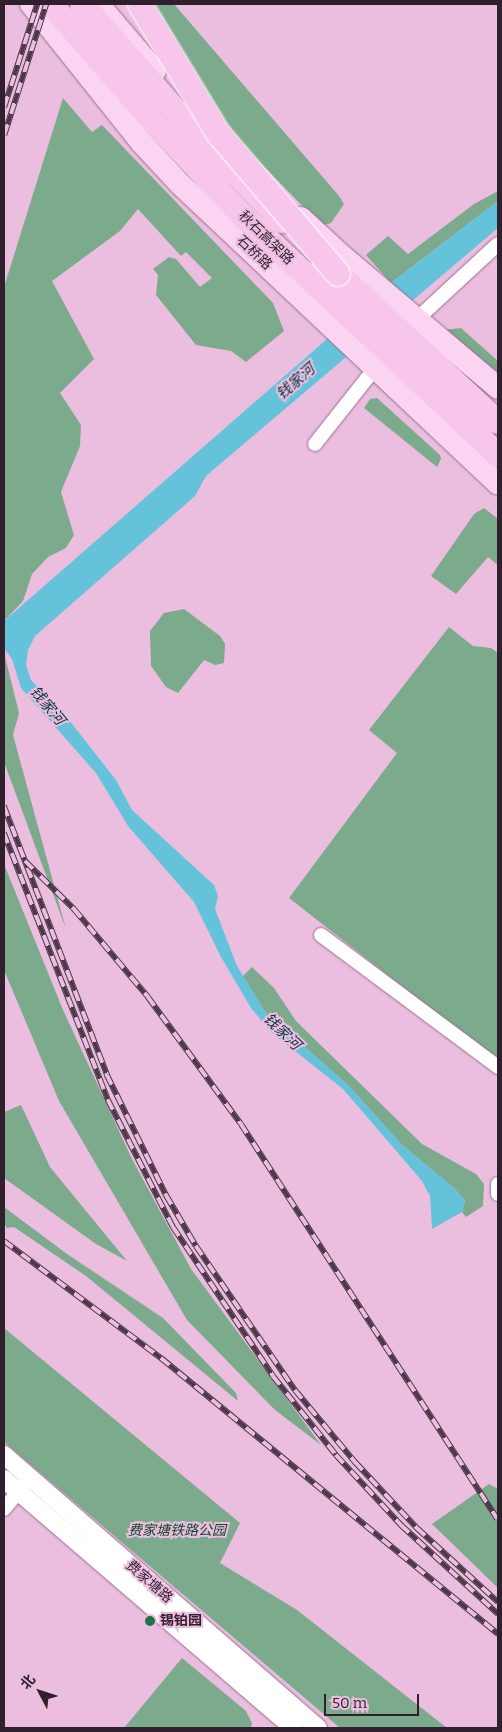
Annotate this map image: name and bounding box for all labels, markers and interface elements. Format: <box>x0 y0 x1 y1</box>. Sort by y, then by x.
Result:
street label: 秋石高架路 <box>235 208 297 268</box>
street label: 石桥路 <box>233 233 275 273</box>
water label: 钱家河 <box>273 360 319 404</box>
water label: 钱家河 <box>26 683 68 729</box>
water label: 钱家河 <box>260 1010 304 1054</box>
park label: 费家塘铁路公园 <box>128 1523 226 1539</box>
street label: 费家塘路 <box>122 1557 176 1607</box>
place label: 锡铂园 <box>160 1613 202 1629</box>
marker: 锡铂园 <box>144 1615 156 1627</box>
north arrow <box>15 1667 65 1717</box>
text: 北 <box>17 1671 39 1693</box>
scale bar <box>327 1684 422 1716</box>
text: 50 m <box>332 1694 367 1712</box>

